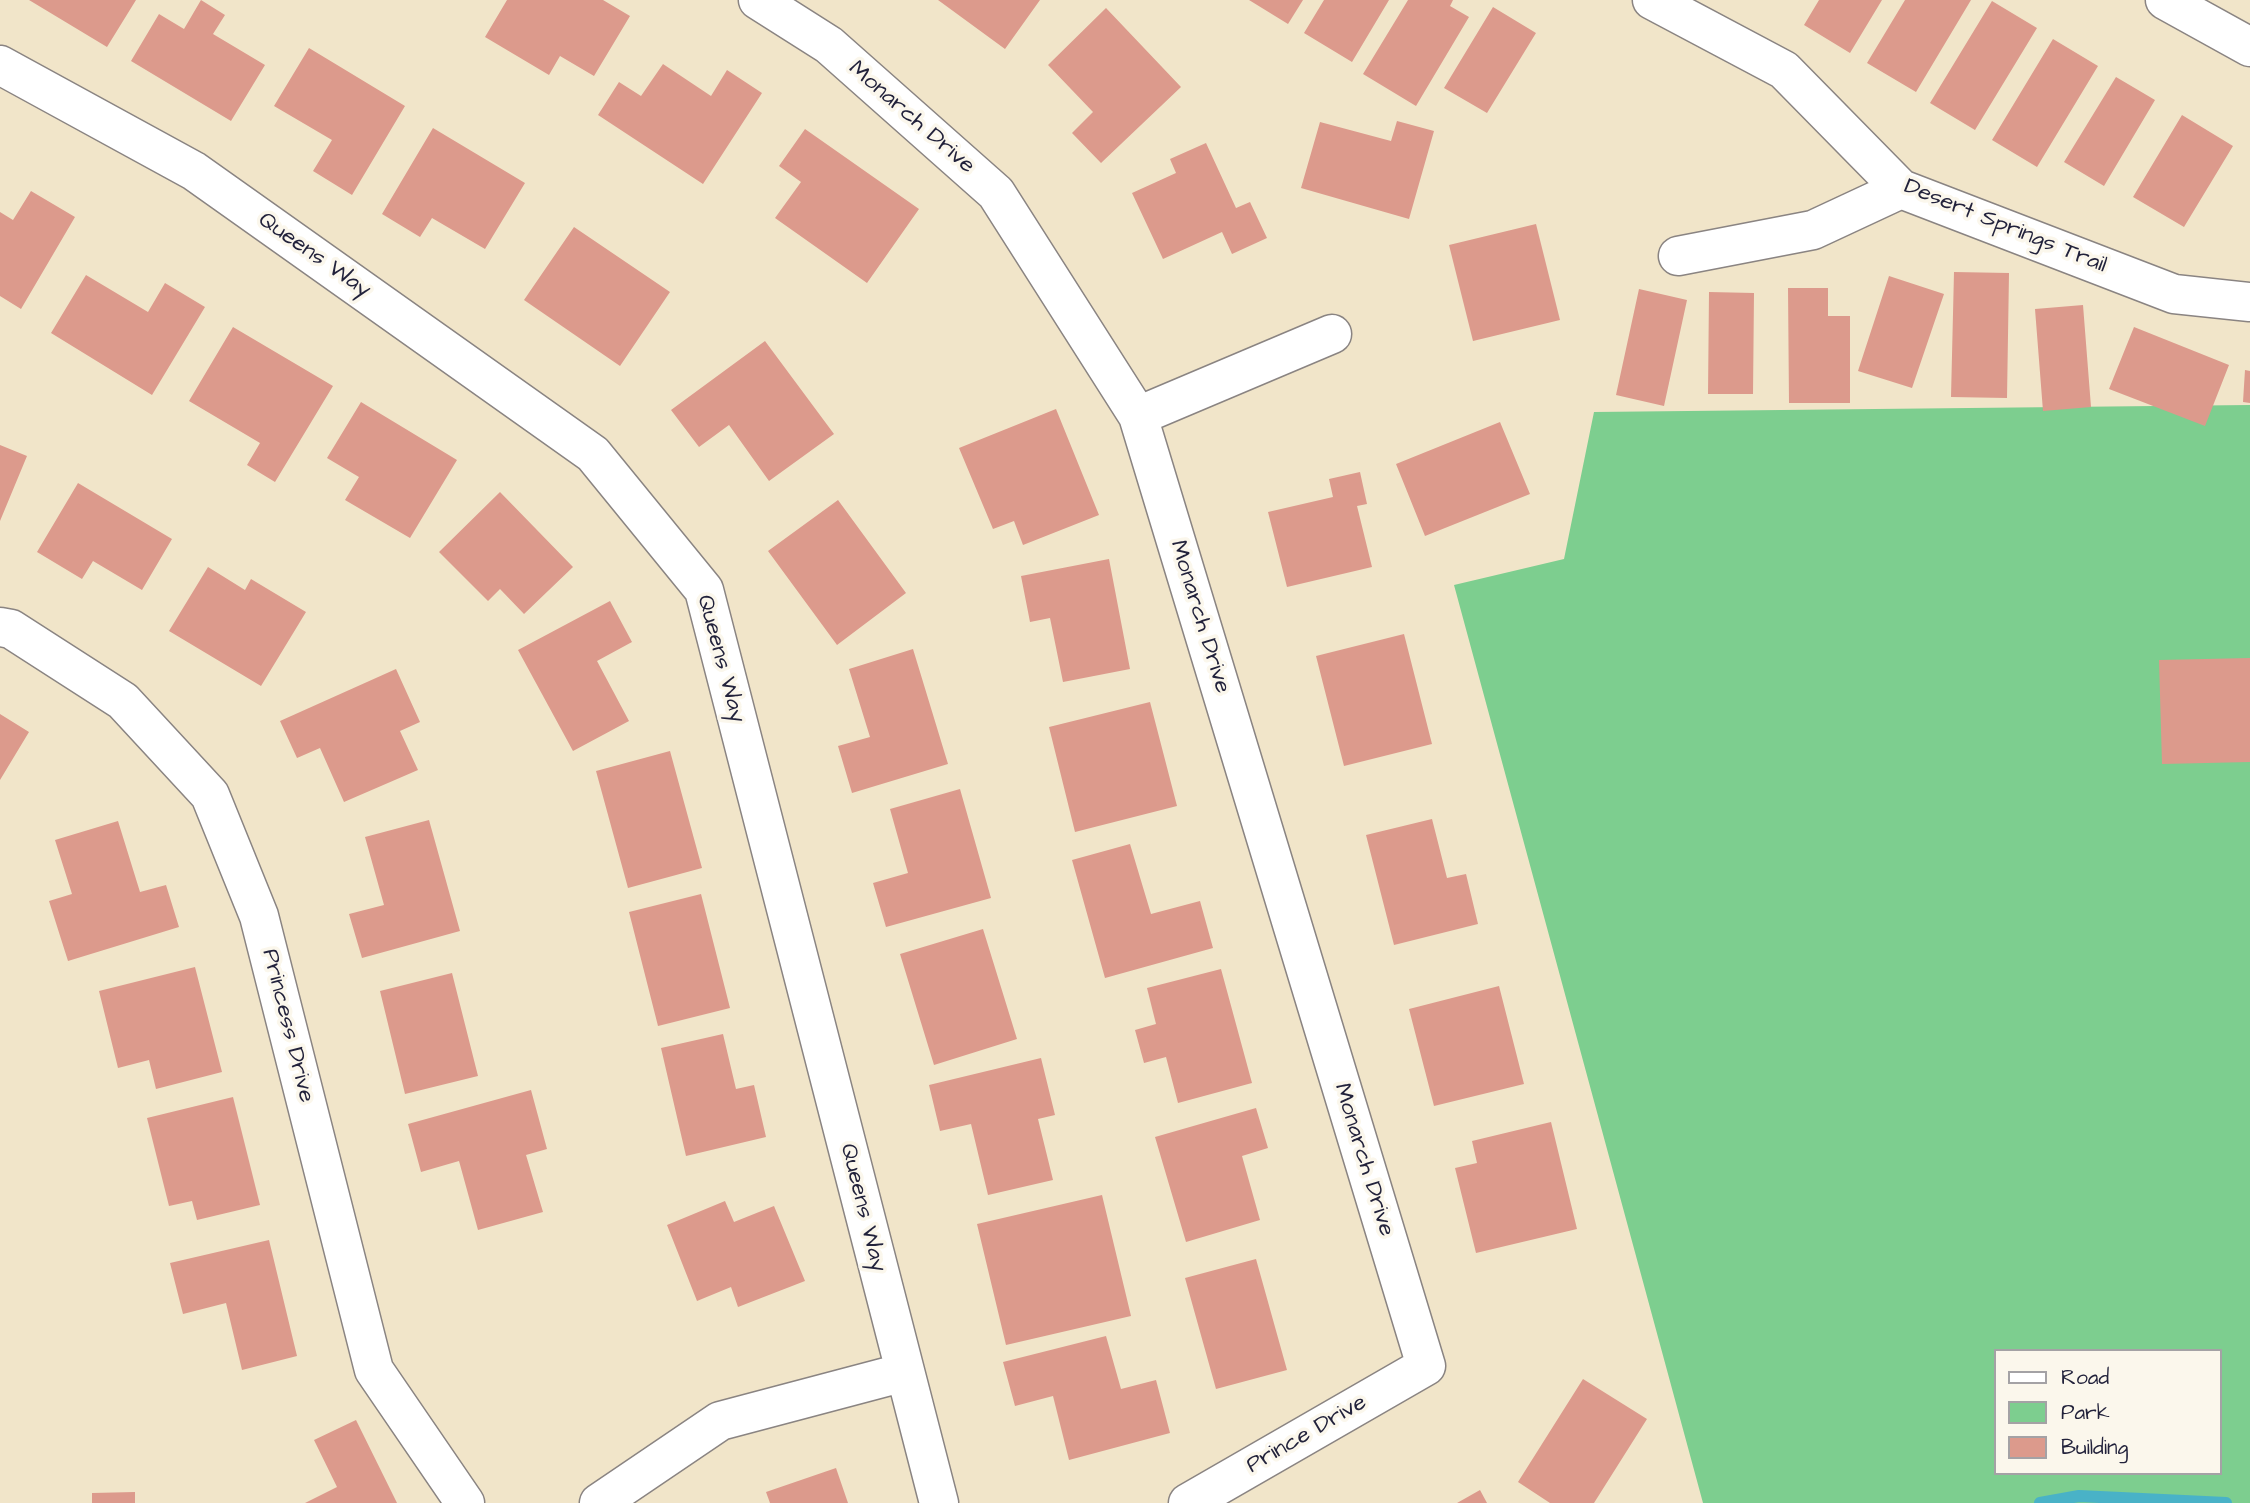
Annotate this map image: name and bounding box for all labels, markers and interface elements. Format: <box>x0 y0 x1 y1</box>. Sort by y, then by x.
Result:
street label: Monarch Drive <box>842 56 980 180</box>
street label: Desert Springs Trail <box>1900 174 2110 280</box>
street label: Queens Way <box>252 207 376 305</box>
street label: Monarch Drive <box>1163 537 1235 697</box>
street label: Queens Way <box>690 592 750 726</box>
street label: Princess Drive <box>255 946 319 1106</box>
street label: Monarch Drive <box>1327 1080 1399 1240</box>
street label: Queens Way <box>833 1141 891 1275</box>
legend <box>1994 1349 2222 1475</box>
text: Road <box>2061 1363 2109 1392</box>
street label: Prince Drive <box>1242 1390 1372 1480</box>
text: Park <box>2061 1398 2110 1427</box>
text: Building <box>2061 1433 2128 1462</box>

